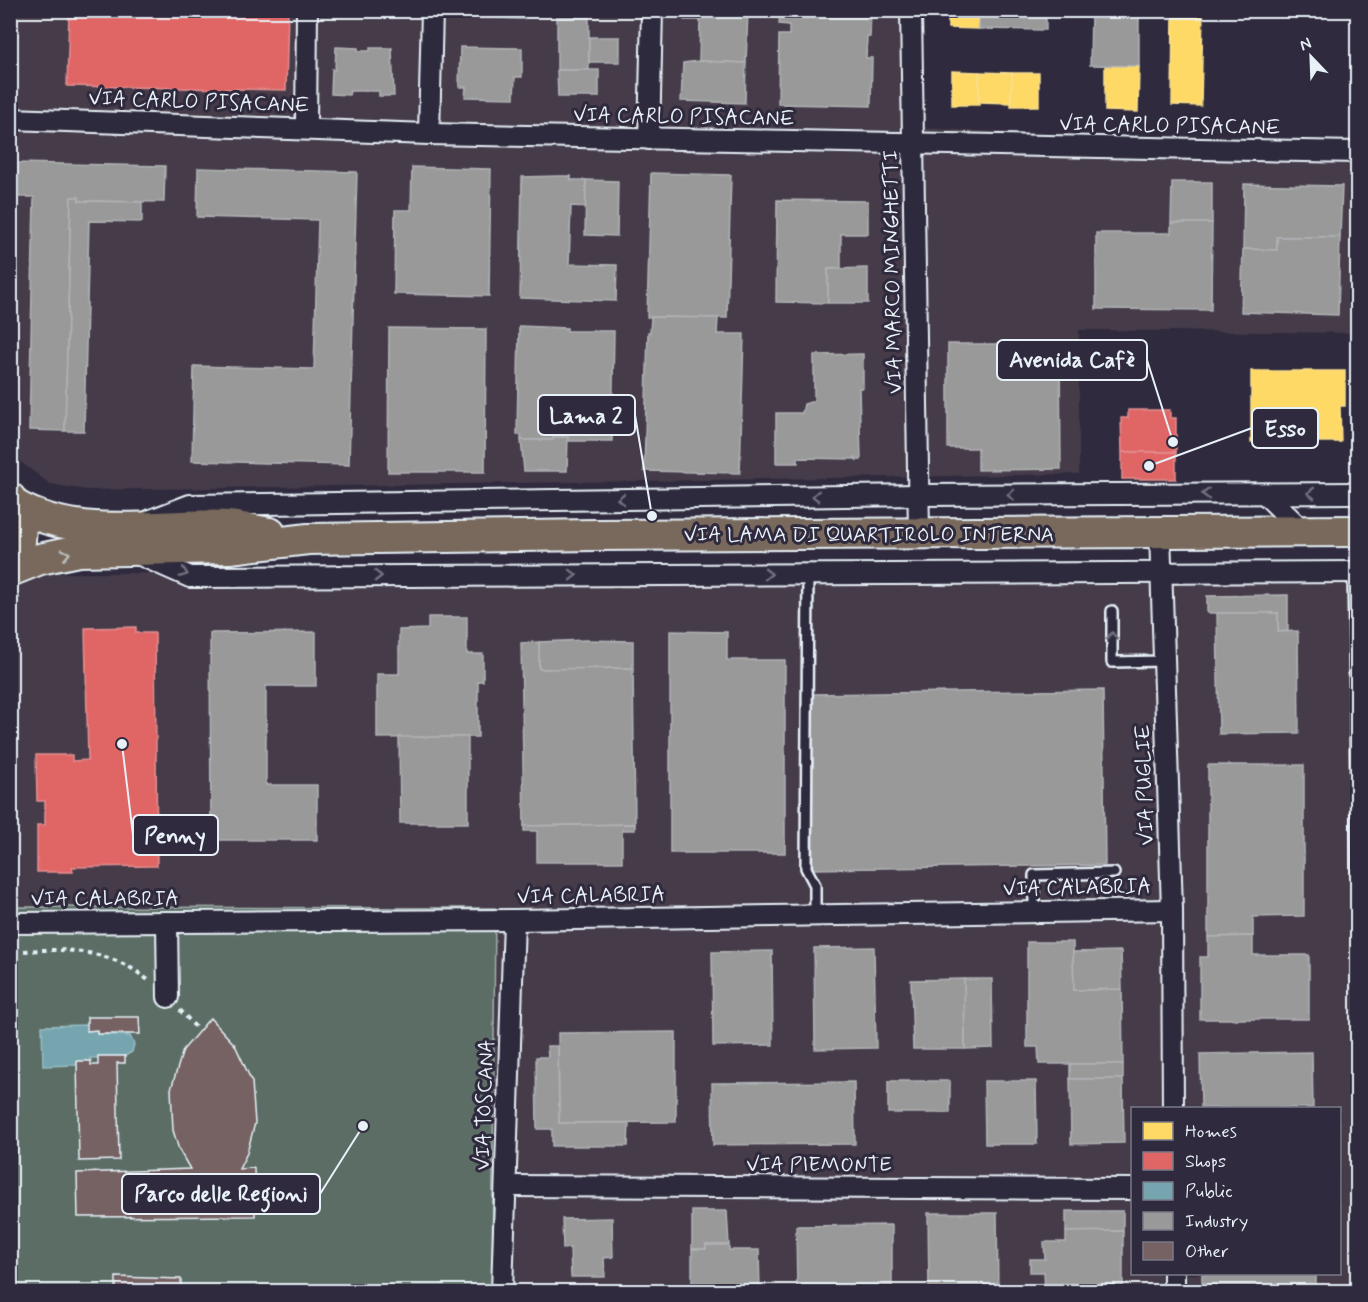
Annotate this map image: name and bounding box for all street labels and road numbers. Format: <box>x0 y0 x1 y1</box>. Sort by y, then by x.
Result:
street label: VIA CARLO PISACANE <box>88 84 310 120</box>
street label: VIA CARLO PISACANE <box>573 101 795 133</box>
street label: VIA CARLO PISACANE <box>1059 110 1281 142</box>
street label: VIA MARCO MINGHETTI <box>877 150 909 394</box>
street label: VIA LAMA DI QUARTIROLO INTERNA <box>684 521 1054 549</box>
street label: VIA PUGLIE <box>1129 724 1161 846</box>
street label: VIA CALABRIA <box>1003 873 1151 903</box>
street label: VIA CALABRIA <box>517 881 665 911</box>
street label: VIA CALABRIA <box>31 885 179 913</box>
street label: VIA TOSCANA <box>469 1039 501 1171</box>
street label: VIA PIEMONTE <box>746 1151 892 1179</box>

